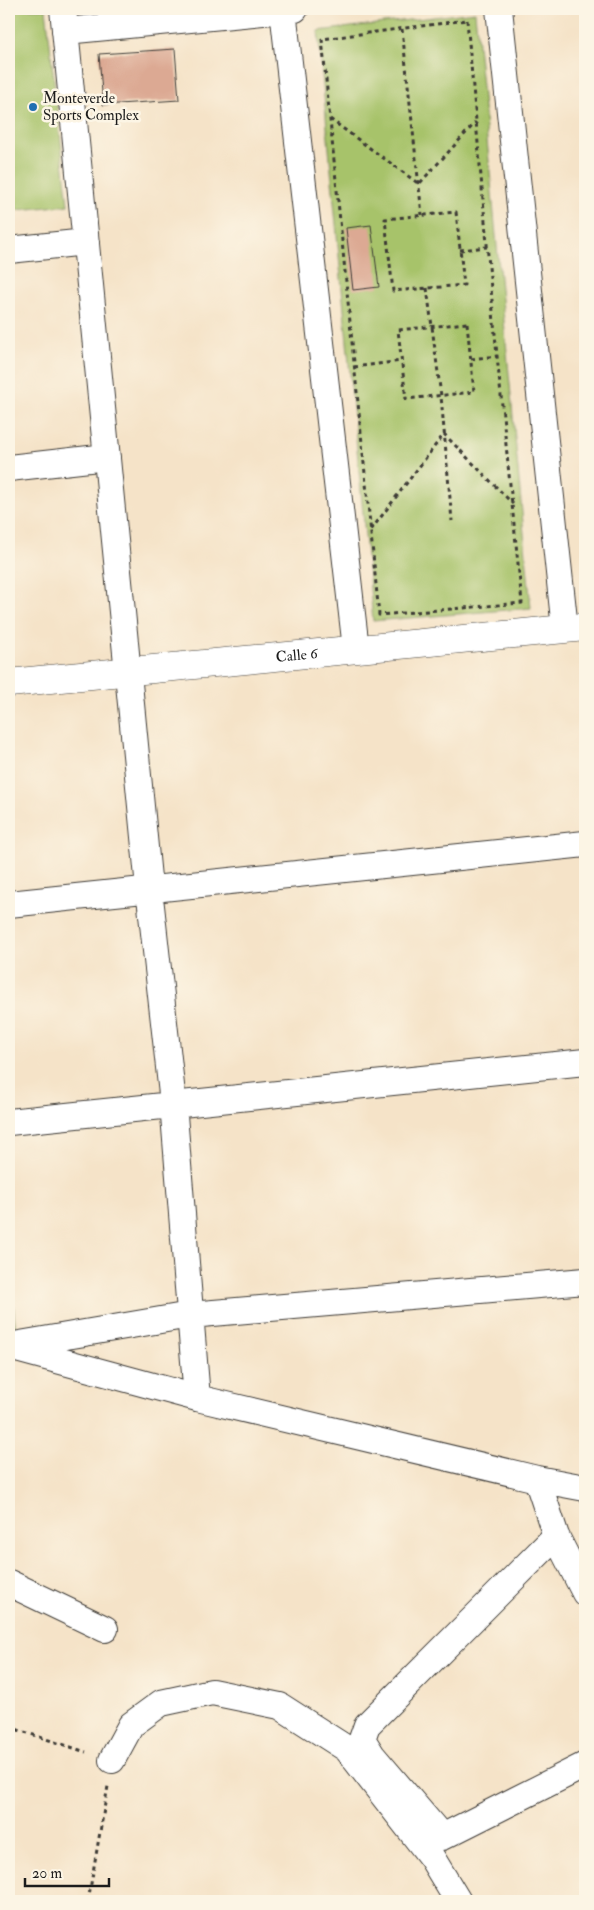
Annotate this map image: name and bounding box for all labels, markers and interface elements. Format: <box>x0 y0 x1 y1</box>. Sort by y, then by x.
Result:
place label: Monteverde Sports Complex <box>43 89 139 126</box>
marker: Monteverde Sports Complex <box>27 101 39 113</box>
street label: Calle 6 <box>275 644 320 667</box>
scale bar <box>25 1855 109 1887</box>
text: 20 m <box>32 1864 62 1883</box>

